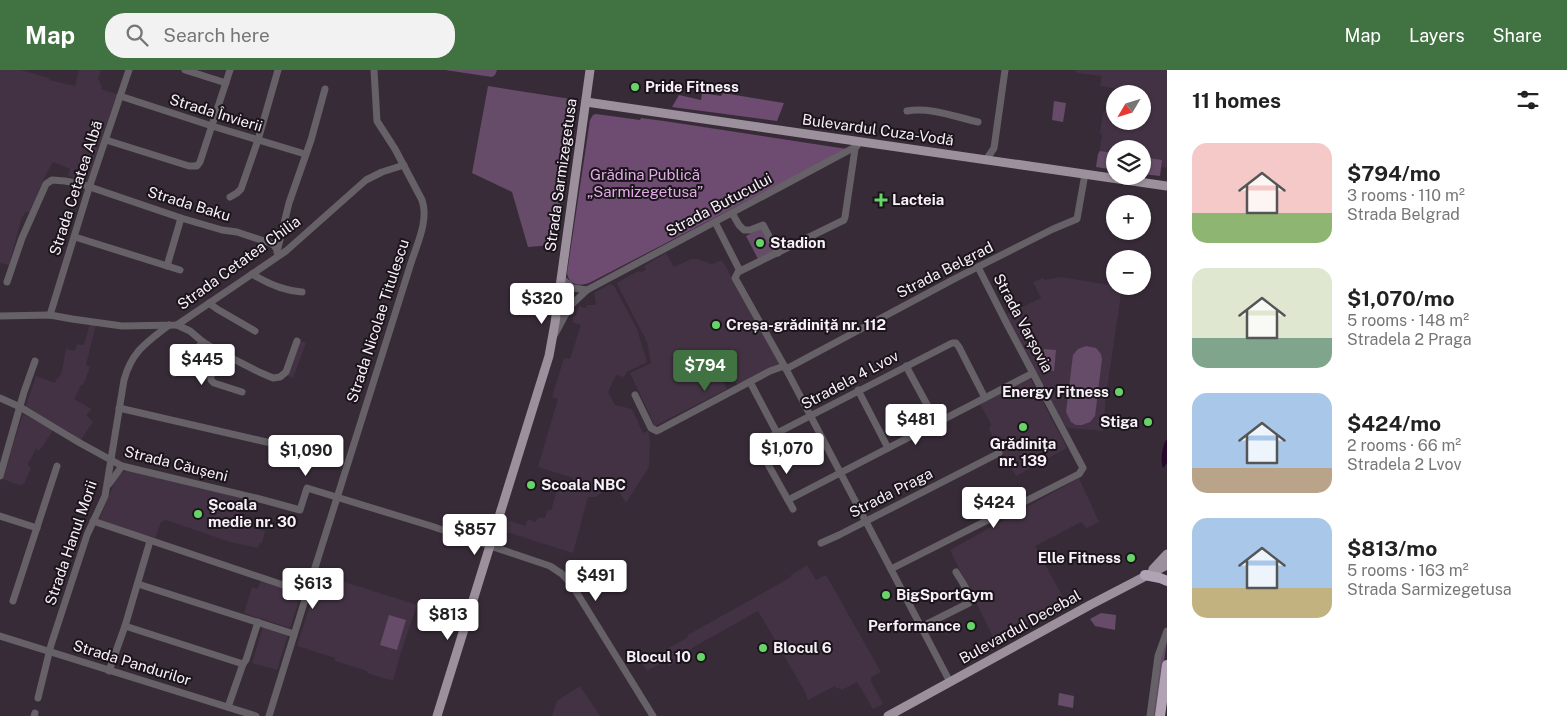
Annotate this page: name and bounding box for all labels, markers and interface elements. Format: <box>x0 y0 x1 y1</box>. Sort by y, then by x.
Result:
search box <box>105 13 455 58</box>
text: Map <box>25 21 75 49</box>
icon: search <box>123 21 151 49</box>
text: Search here <box>163 24 270 46</box>
text: Map <box>1345 25 1381 46</box>
text: Layers <box>1409 25 1465 46</box>
text: Share <box>1493 25 1542 46</box>
place label: Pride Fitness <box>645 78 739 95</box>
marker: Pride Fitness <box>629 81 641 93</box>
north arrow <box>1106 85 1151 130</box>
map controls <box>1106 85 1151 295</box>
icon: filters <box>1514 86 1542 114</box>
text: 11 homes <box>1192 88 1281 113</box>
street label: Strada Învierii <box>168 90 265 135</box>
street label: Strada Sarmizegetusa <box>541 97 580 253</box>
street label: Bulevardul Cuza-Vodă <box>801 110 955 149</box>
street label: Strada Cetatea Albă <box>46 118 105 257</box>
button: layers <box>1106 140 1151 185</box>
text: $794/mo <box>1347 161 1441 186</box>
icon: home <box>1232 163 1292 223</box>
park label: Grădina Publică „Sarmizegetusa” <box>587 166 703 200</box>
street label: Strada Butucului <box>663 170 775 240</box>
street label: Strada Baku <box>146 183 233 224</box>
text: 3 rooms · 110 m² <box>1347 186 1465 205</box>
place label: Lacteia <box>892 191 944 208</box>
marker: Lacteia <box>874 193 888 207</box>
button: + <box>1106 195 1151 240</box>
text: Strada Belgrad <box>1347 205 1460 224</box>
street label: Strada Cetatea Chilia <box>174 212 303 313</box>
place label: Stadion <box>770 234 826 251</box>
street label: Strada Nicolae Titulescu <box>343 237 412 405</box>
marker: Stadion <box>754 237 766 249</box>
street label: Strada Belgrad <box>894 238 996 301</box>
button: − <box>1106 250 1151 295</box>
street label: Strada Varșovia <box>990 271 1057 375</box>
pin: $320 <box>512 282 572 325</box>
text: $1,070/mo <box>1347 286 1455 311</box>
icon: home <box>1232 288 1292 348</box>
text: $320 <box>521 289 563 308</box>
text: 5 rooms · 148 m² <box>1347 311 1469 330</box>
place label: Creșa-grădiniță nr. 112 <box>726 316 886 333</box>
marker: Creșa-grădiniță nr. 112 <box>710 319 722 331</box>
text: Stradela 2 Praga <box>1347 330 1472 349</box>
pin: $445 <box>172 344 232 386</box>
street label: Stradela 4 Lvov <box>798 347 902 412</box>
text: $445 <box>181 350 223 369</box>
pin: $794 <box>675 350 735 392</box>
text: $794 <box>684 356 726 375</box>
place label: Energy Fitness <box>1002 383 1109 400</box>
marker: Energy Fitness <box>1113 386 1125 398</box>
pin: $481 <box>886 404 946 446</box>
text: $481 <box>897 410 935 429</box>
text: $424/mo <box>1347 411 1441 436</box>
place label: Stiga <box>1100 413 1138 430</box>
icon: home <box>1232 413 1292 473</box>
marker: Stiga <box>1142 416 1154 428</box>
marker: Grădinița nr. 139 <box>1017 421 1029 433</box>
pin: $1,070 <box>746 432 828 475</box>
pin: $1,090 <box>265 434 347 477</box>
place label: Grădinița nr. 139 <box>990 435 1056 469</box>
text: 2 rooms · 66 m² <box>1347 436 1461 455</box>
text: $1,070 <box>761 439 813 458</box>
text: $1,090 <box>279 441 333 460</box>
street label: Strada Căușeni <box>123 442 230 485</box>
text: Stradela 2 Lvov <box>1347 455 1461 474</box>
street label: Strada Praga <box>846 464 935 521</box>
place label: Scoala NBC <box>541 476 626 493</box>
street label: Strada Hanul Morii <box>41 478 100 607</box>
marker: Scoala NBC <box>525 479 537 491</box>
pin: $424 <box>964 486 1024 529</box>
text: $424 <box>973 493 1015 512</box>
place label: Şcoala medie nr. 30 <box>208 496 297 530</box>
marker: Şcoala medie nr. 30 <box>192 508 204 520</box>
pin: $857 <box>445 514 505 556</box>
text: $857 <box>454 520 496 539</box>
text: $813/mo <box>1347 536 1437 561</box>
icon: home <box>1232 538 1292 598</box>
place label: Elle Fitness <box>1038 549 1121 566</box>
marker: Elle Fitness <box>1125 552 1137 564</box>
pin: $491 <box>566 560 626 602</box>
text: 5 rooms · 163 m² <box>1347 561 1469 580</box>
text: $491 <box>577 566 615 585</box>
pin: $613 <box>283 568 343 610</box>
text: $613 <box>294 574 332 593</box>
text: Strada Sarmizegetusa <box>1347 580 1512 599</box>
place label: BigSportGym <box>896 586 993 603</box>
street label: Bulevardul Decebal <box>956 586 1083 667</box>
marker: BigSportGym <box>880 589 892 601</box>
pin: $813 <box>418 598 478 641</box>
text: $813 <box>428 605 468 624</box>
place label: Performance <box>868 617 961 634</box>
marker: Performance <box>965 620 977 632</box>
street label: Strada Pandurilor <box>71 636 193 689</box>
place label: Blocul 6 <box>773 639 832 656</box>
marker: Blocul 6 <box>757 642 769 654</box>
place label: Blocul 10 <box>626 648 691 665</box>
marker: Blocul 10 <box>695 651 707 663</box>

